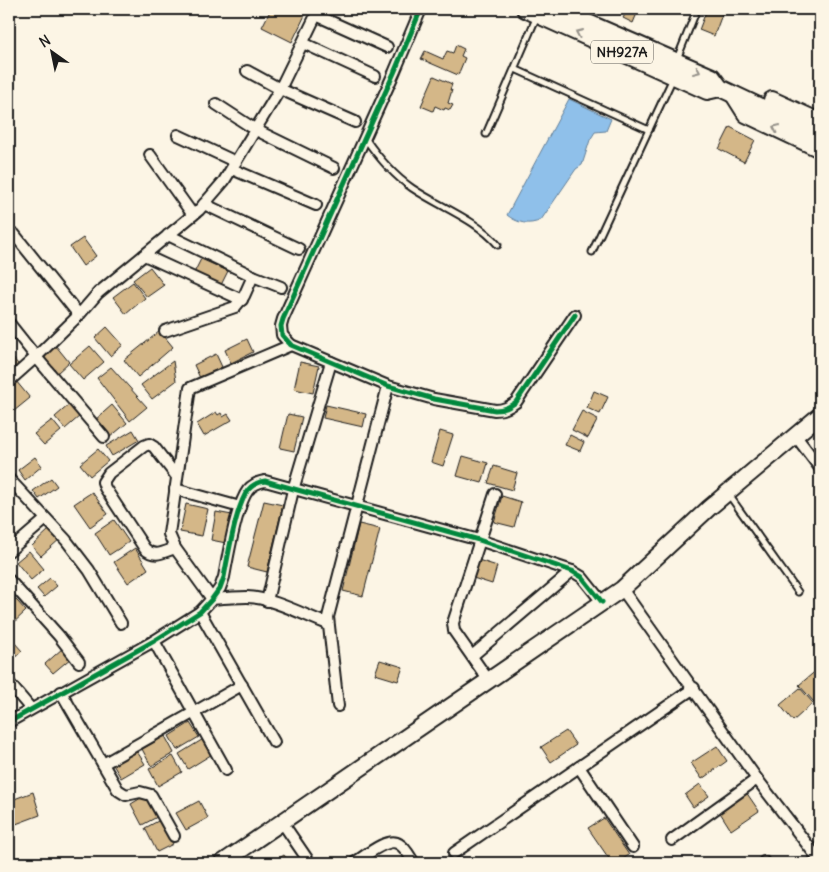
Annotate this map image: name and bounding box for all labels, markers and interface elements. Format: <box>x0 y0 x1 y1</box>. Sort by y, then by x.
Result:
north arrow <box>28 28 78 78</box>
one-way arrow <box>575 28 584 39</box>
text: N <box>36 31 54 51</box>
road number: NH927A <box>591 41 653 64</box>
one-way arrow <box>692 64 701 75</box>
one-way arrow <box>772 124 781 135</box>

